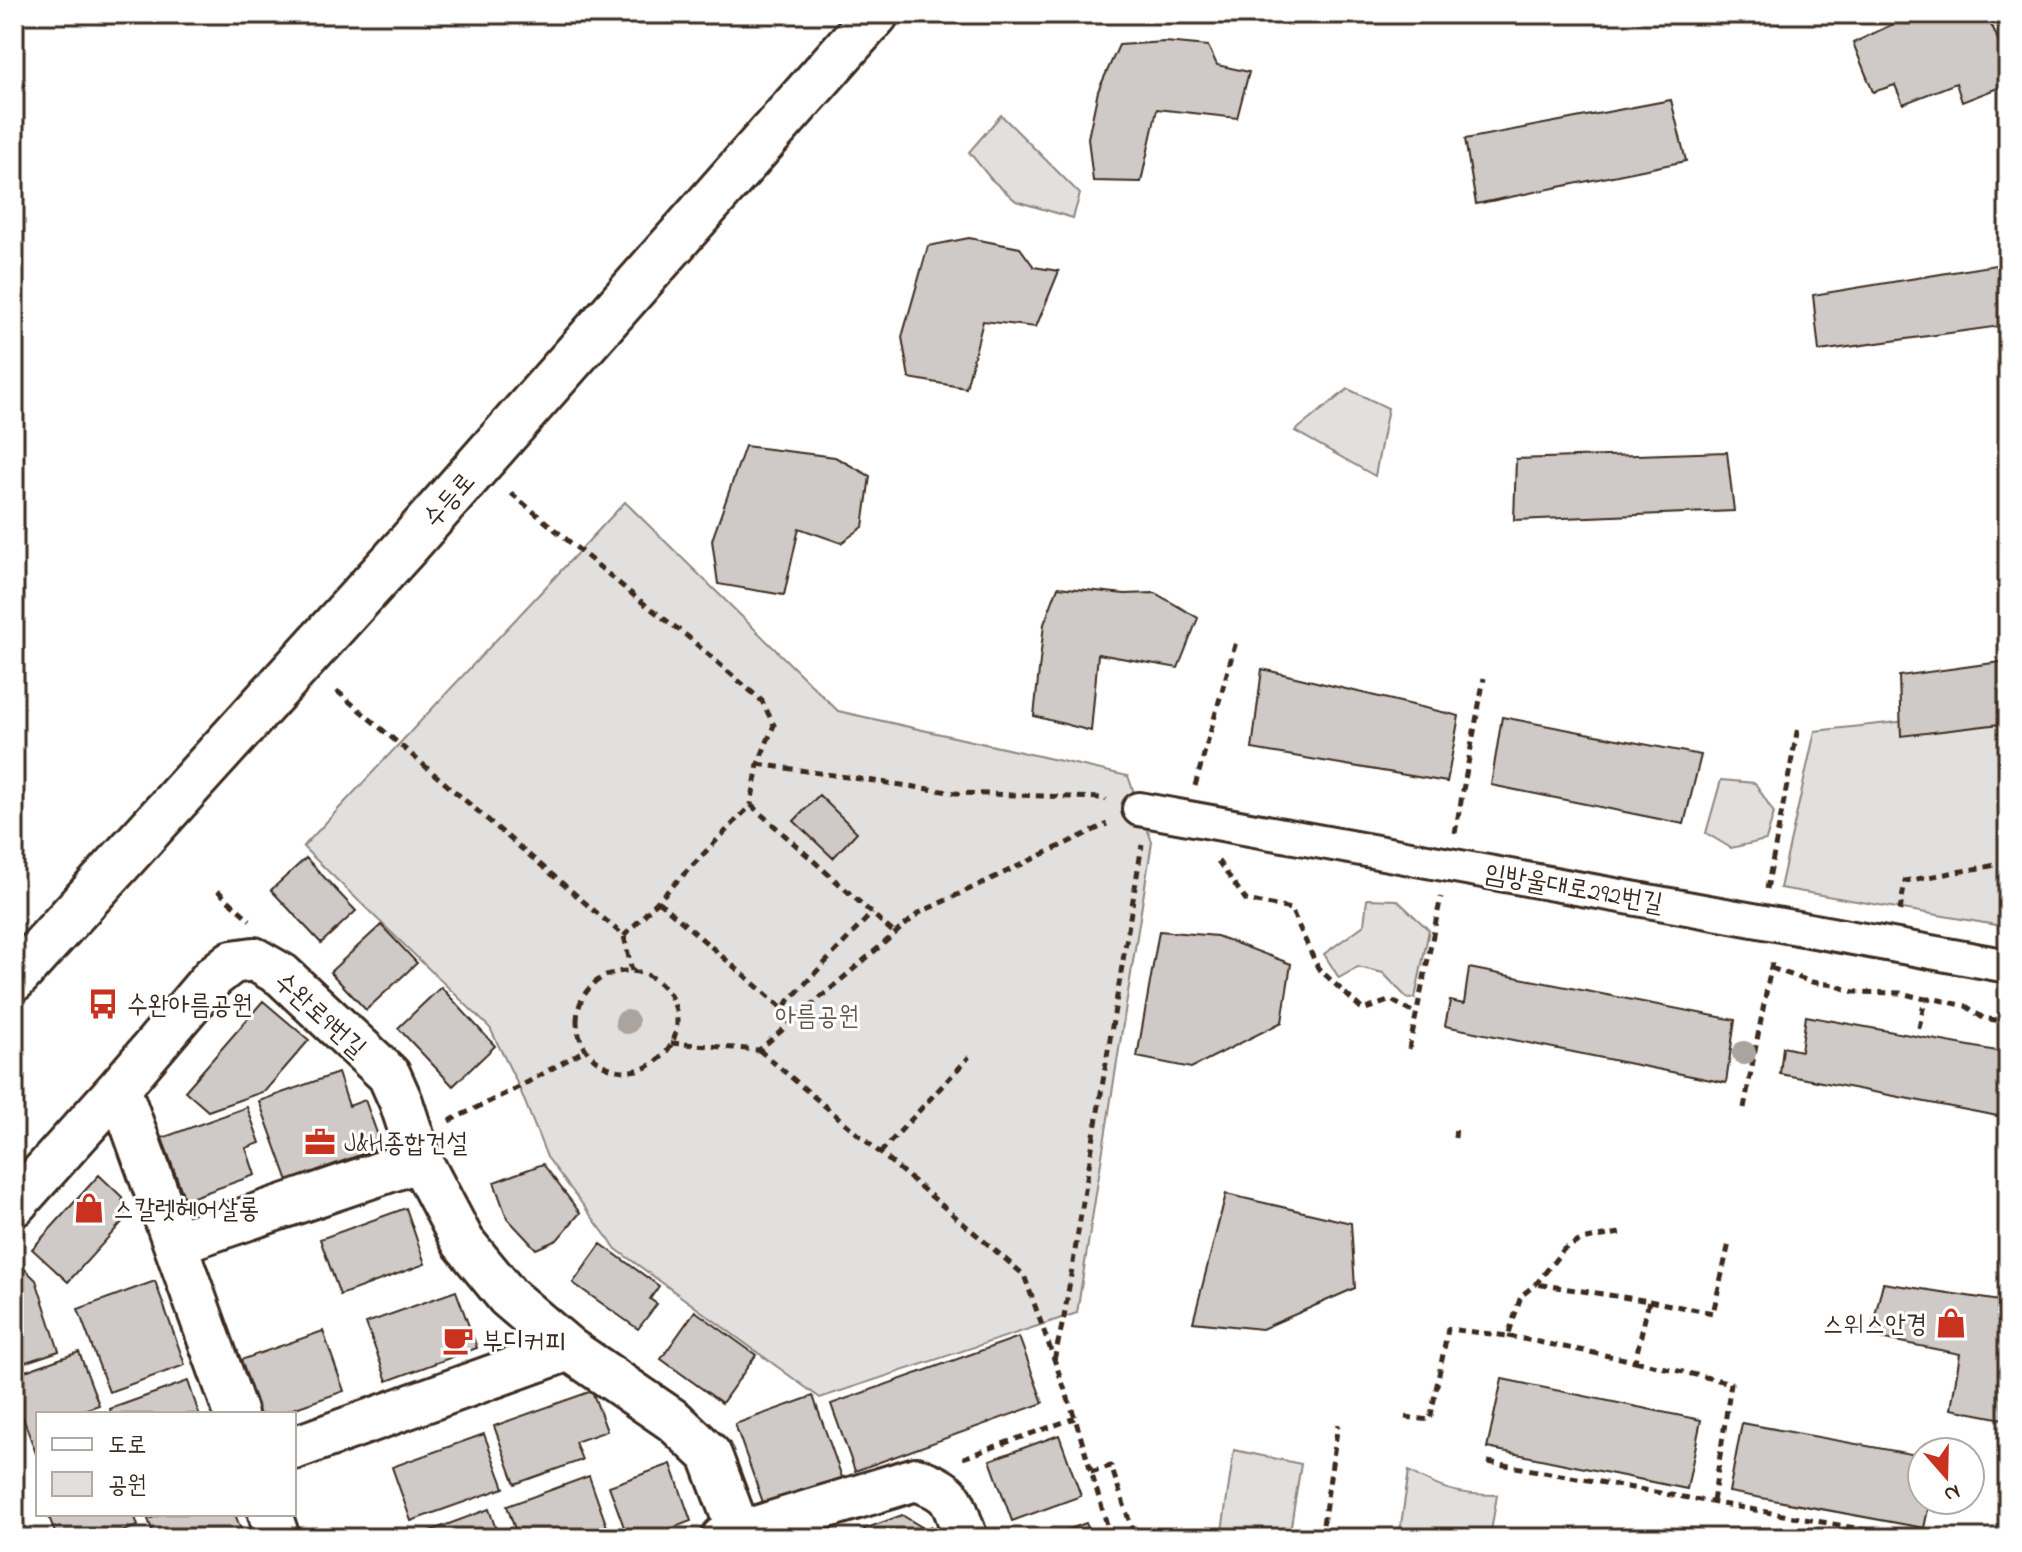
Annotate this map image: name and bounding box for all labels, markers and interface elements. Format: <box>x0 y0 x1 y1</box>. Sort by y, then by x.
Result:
street label: 수등로 <box>415 465 485 537</box>
street label: 임방울대로292번길 <box>1481 856 1666 924</box>
street label: 수완로9번길 <box>265 964 374 1068</box>
bus stop icon: 수완아름공원 <box>86 987 120 1021</box>
place label: 수완아름공원 <box>127 988 253 1026</box>
park label: 아름공원 <box>775 999 859 1037</box>
office icon: J&H종합건설 <box>303 1125 337 1159</box>
place label: J&H종합건설 <box>344 1126 467 1164</box>
shop icon: 스칼렛헤어살롱 <box>72 1191 106 1225</box>
place label: 스칼렛헤어살롱 <box>113 1192 259 1230</box>
shop icon: 스위스안경 <box>1934 1306 1968 1340</box>
place label: 스위스안경 <box>1822 1307 1927 1345</box>
cafe icon: 부디커피 <box>441 1323 475 1357</box>
place label: 부디커피 <box>482 1324 566 1362</box>
legend <box>36 1412 296 1516</box>
text: 도로 <box>108 1429 147 1464</box>
north arrow <box>1906 1436 1986 1516</box>
text: 공원 <box>108 1469 147 1504</box>
text: N <box>1939 1474 1964 1510</box>

